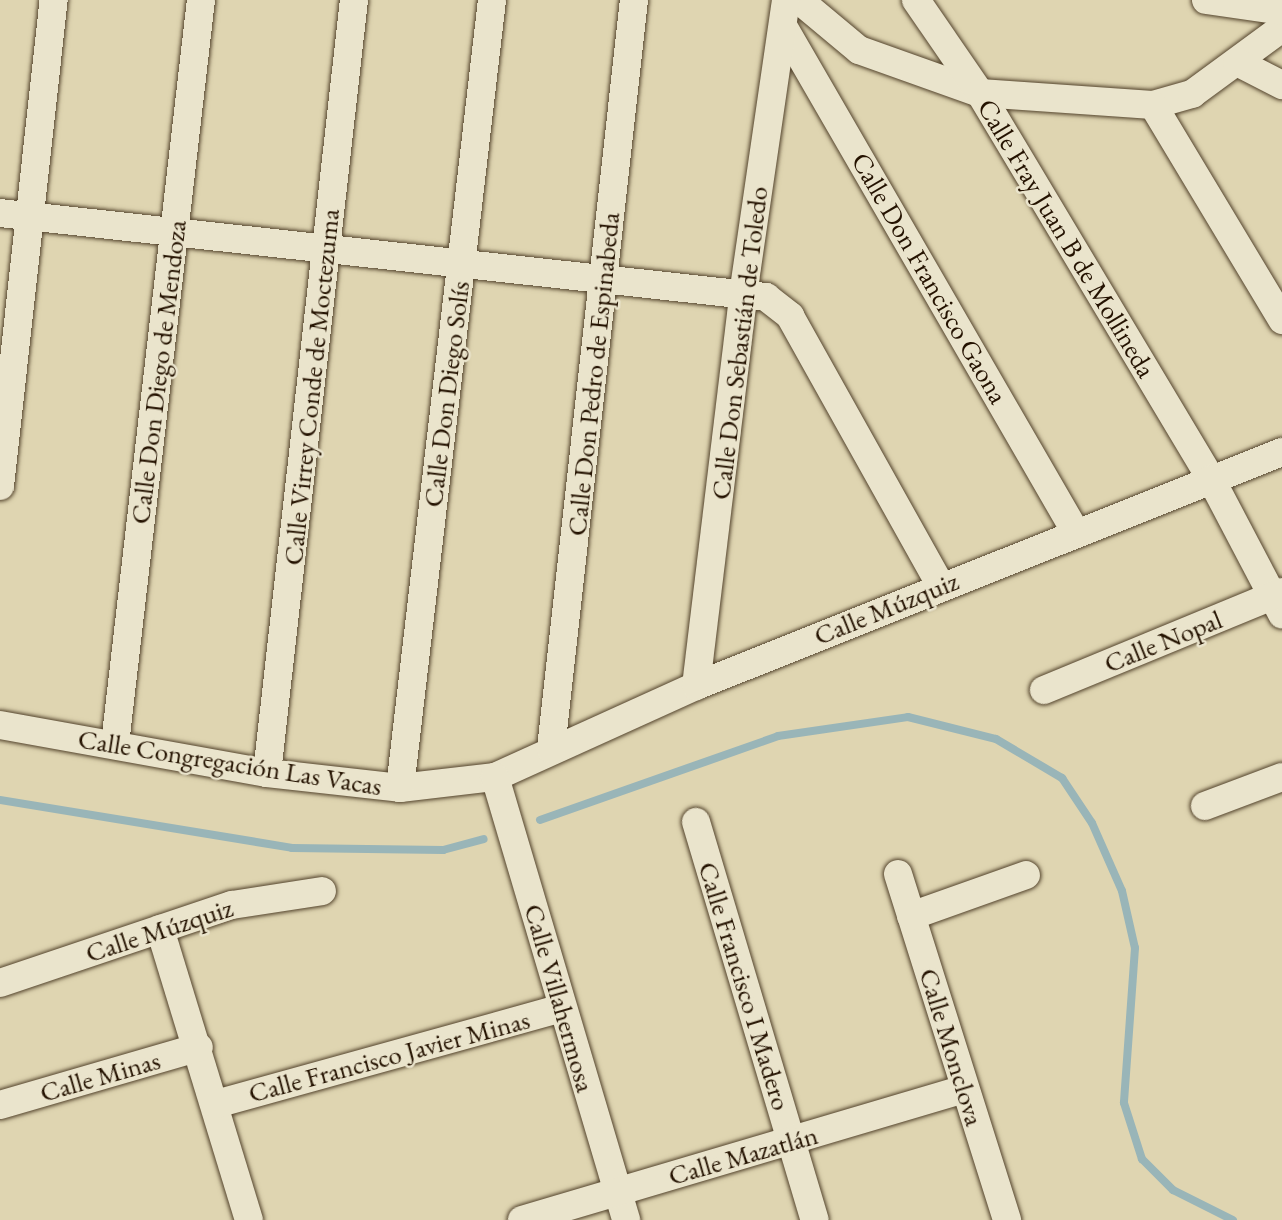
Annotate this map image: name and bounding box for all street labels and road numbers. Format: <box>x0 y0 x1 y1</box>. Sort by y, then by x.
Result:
street label: Calle Fray Juan B de Mollineda <box>971 93 1163 383</box>
street label: Calle Don Francisco Gaona <box>845 147 1015 409</box>
street label: Calle Don Sebastián de Toledo <box>704 185 774 501</box>
street label: Calle Virrey Conde de Moctezuma <box>276 207 346 567</box>
street label: Calle Don Pedro de Espinabeda <box>560 211 626 537</box>
street label: Calle Don Diego de Mendoza <box>123 218 193 526</box>
street label: Calle Don Diego Solís <box>416 279 476 509</box>
street label: Calle Múzquiz <box>809 564 963 652</box>
street label: Calle Nopal <box>1099 603 1227 679</box>
street label: Calle Congregación Las Vacas <box>76 722 384 802</box>
street label: Calle Francisco I Madero <box>692 858 798 1114</box>
street label: Calle Múzquiz <box>81 891 237 969</box>
street label: Calle Villahermosa <box>518 900 602 1096</box>
street label: Calle Monclova <box>913 964 991 1130</box>
street label: Calle Francisco Javier Minas <box>245 1003 533 1109</box>
street label: Calle Minas <box>36 1043 164 1109</box>
street label: Calle Mazatlán <box>665 1118 821 1192</box>

